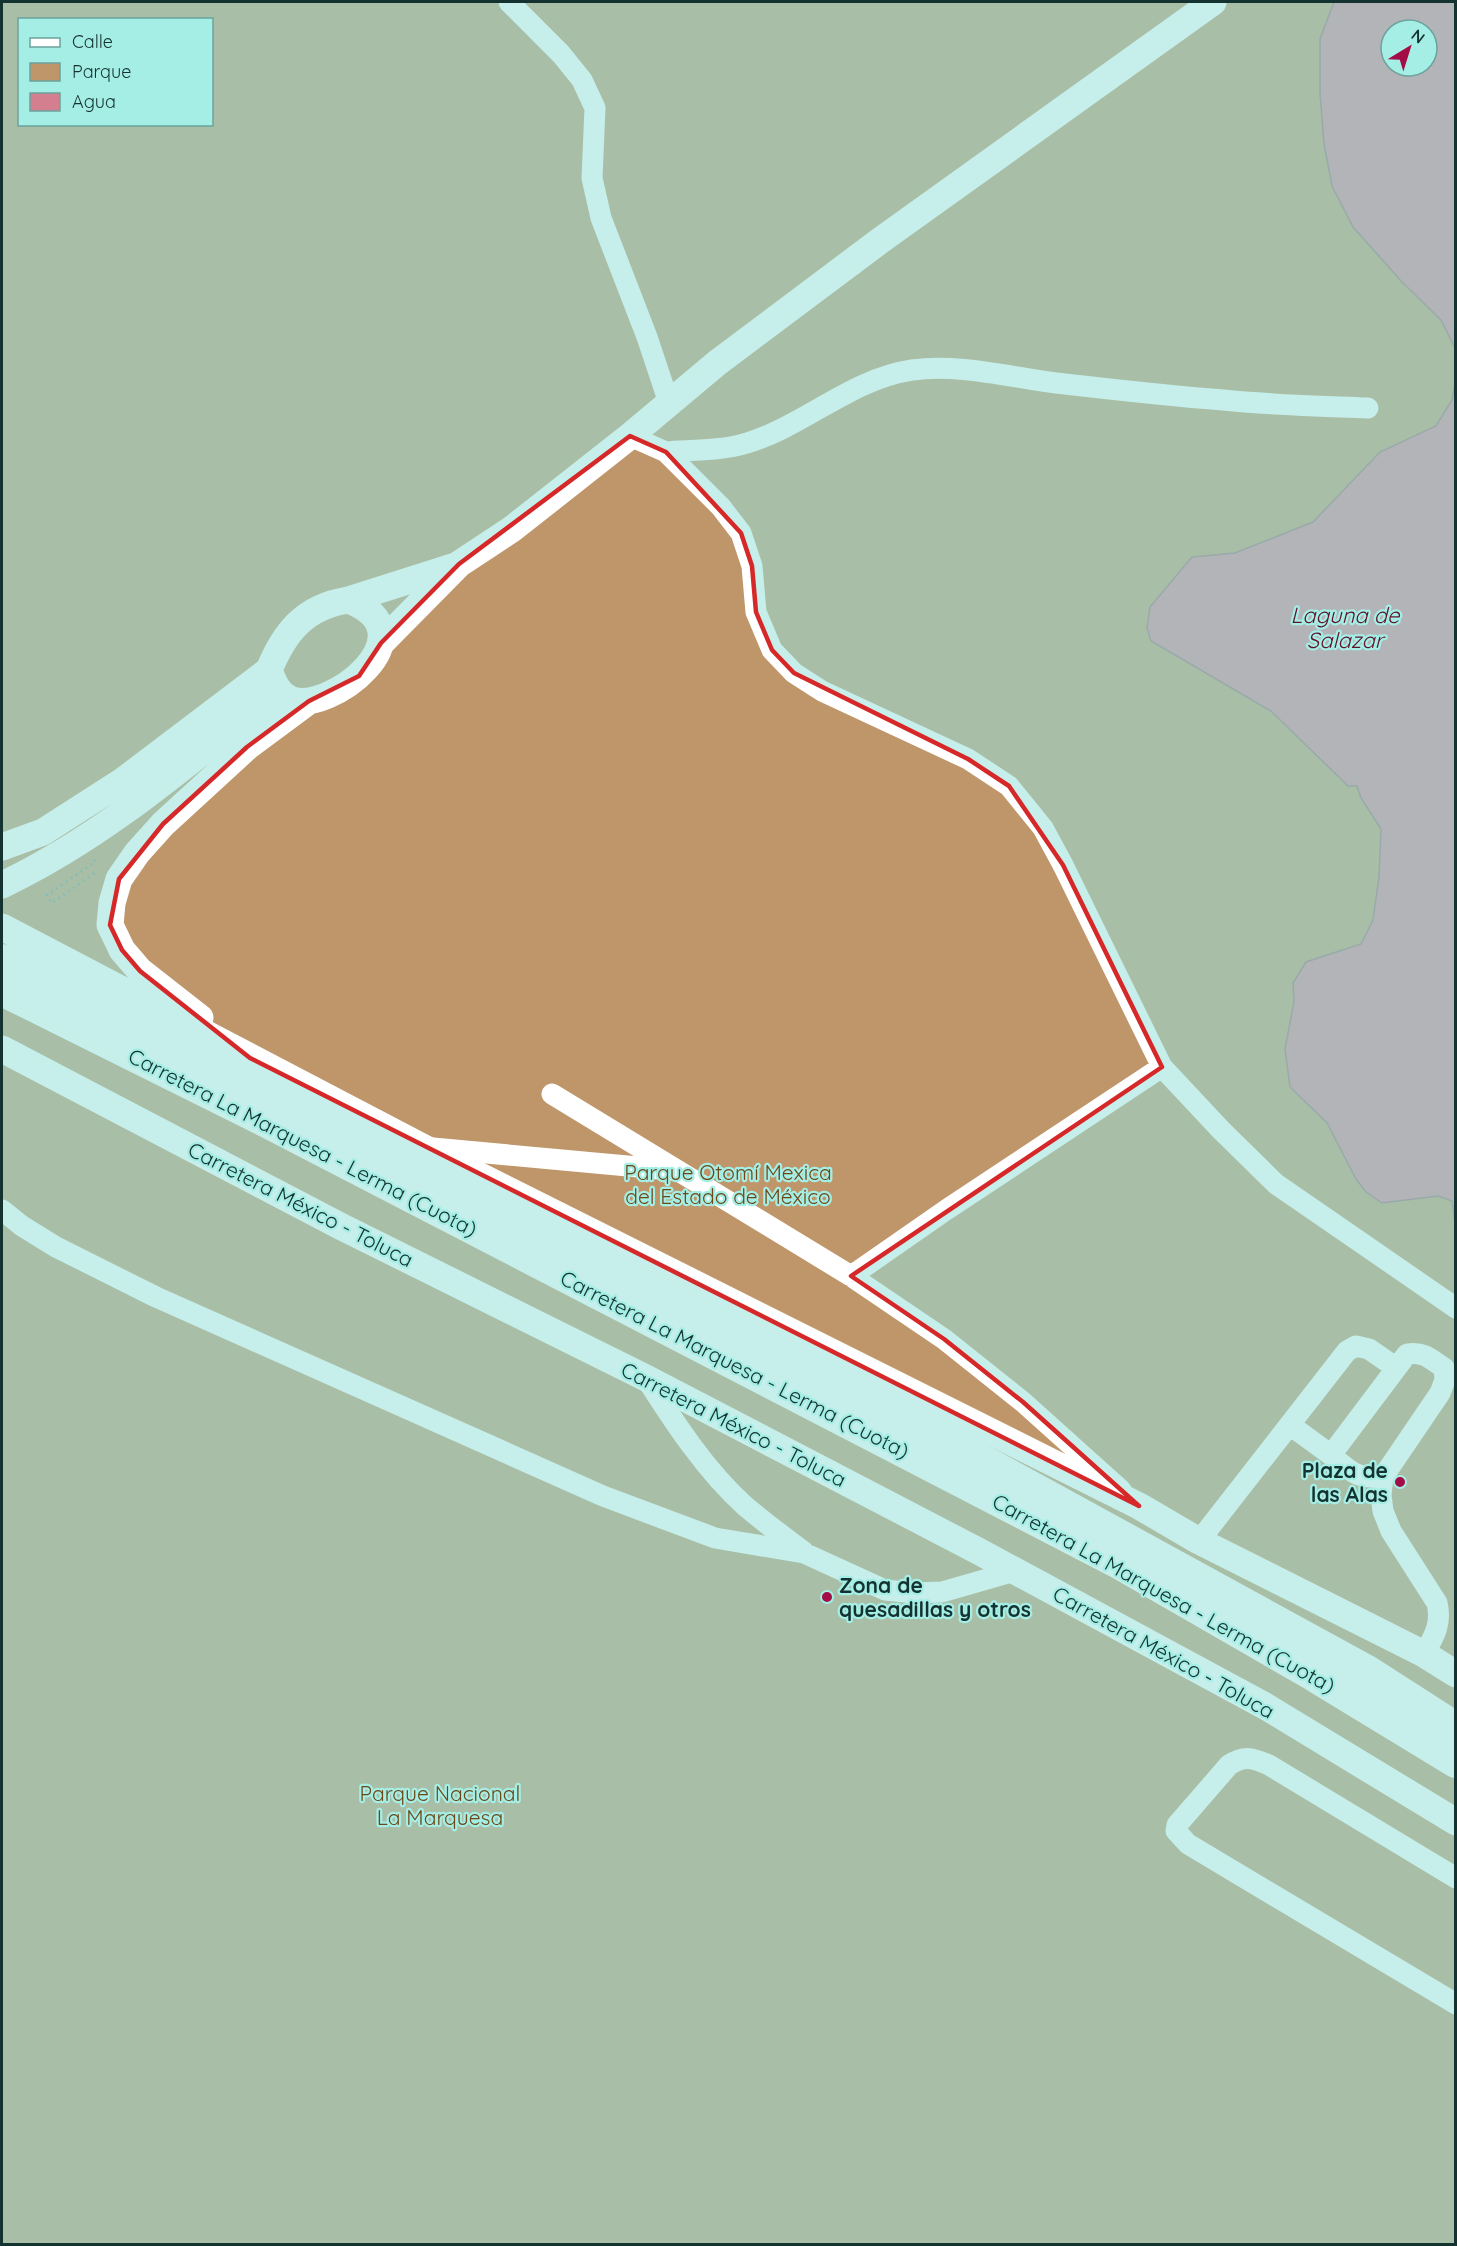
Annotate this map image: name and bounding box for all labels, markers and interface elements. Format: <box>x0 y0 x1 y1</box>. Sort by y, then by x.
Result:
legend <box>18 18 213 126</box>
north arrow <box>1379 18 1439 78</box>
text: N <box>1407 25 1429 48</box>
text: Calle <box>72 30 113 53</box>
text: Parque <box>72 60 131 83</box>
text: Agua <box>72 90 116 113</box>
water label: Laguna de Salazar <box>1291 601 1401 654</box>
street label: Carretera La Marquesa - Lerma (Cuota) <box>124 1042 482 1242</box>
street label: Carretera México - Toluca <box>184 1136 418 1272</box>
park label: Parque Otomí Mexica del Estado de México <box>624 1159 832 1209</box>
street label: Carretera La Marquesa - Lerma (Cuota) <box>556 1264 914 1464</box>
street label: Carretera México - Toluca <box>617 1356 851 1492</box>
place label: Plaza de las Alas <box>1302 1457 1388 1507</box>
marker: Plaza de las Alas <box>1393 1475 1407 1489</box>
street label: Carretera La Marquesa - Lerma (Cuota) <box>988 1488 1340 1698</box>
place label: Zona de quesadillas y otros <box>839 1572 1031 1622</box>
street label: Carretera México - Toluca <box>1049 1580 1279 1724</box>
marker: Zona de quesadillas y otros <box>820 1590 834 1604</box>
park label: Parque Nacional La Marquesa <box>360 1780 520 1830</box>

